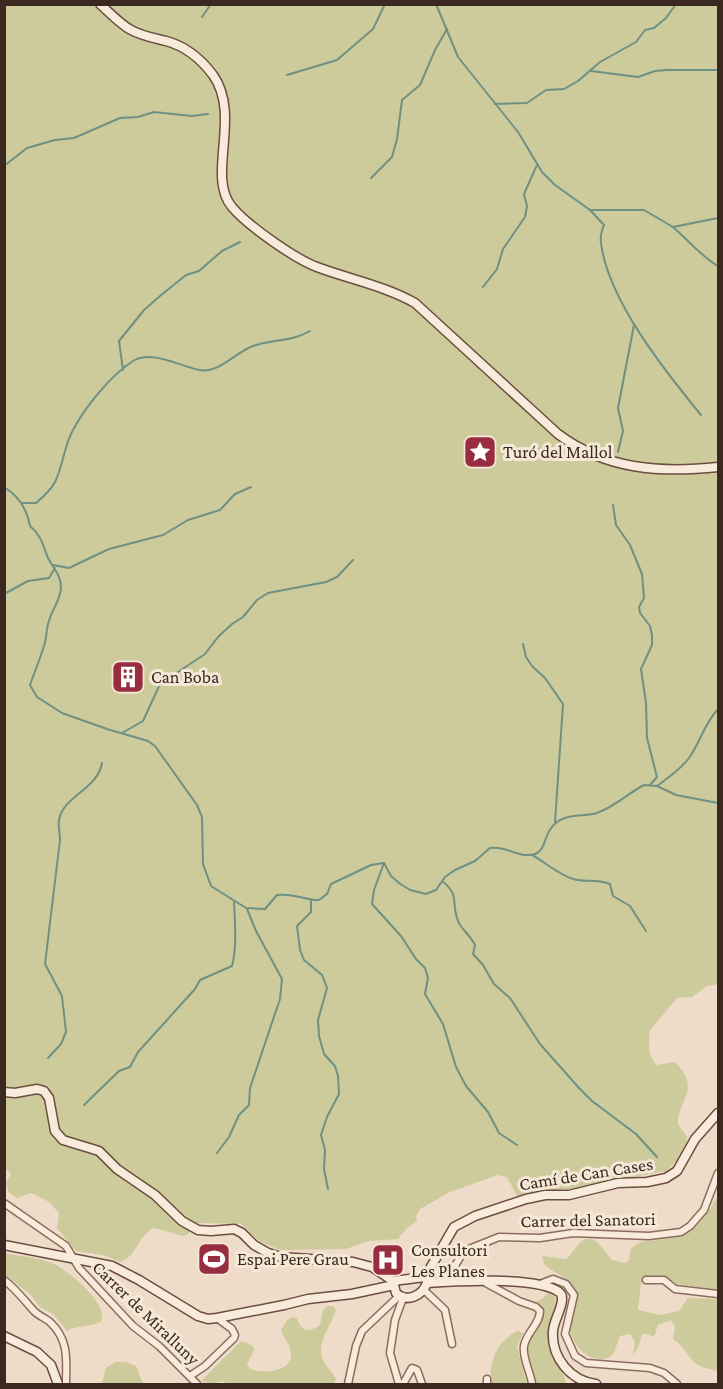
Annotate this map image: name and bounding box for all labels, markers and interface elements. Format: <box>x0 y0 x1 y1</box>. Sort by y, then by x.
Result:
place icon: Turó del Mallol <box>462 434 498 470</box>
place label: Turó del Mallol <box>503 442 613 462</box>
building icon: Can Boba <box>110 659 146 695</box>
place label: Can Boba <box>151 667 219 687</box>
street label: Camí de Can Cases <box>518 1154 654 1194</box>
street label: Carrer del Sanatori <box>520 1209 656 1231</box>
place label: Consultori Les Planes <box>411 1240 488 1281</box>
sports icon: Espai Pere Grau <box>196 1241 232 1277</box>
hospital icon: Consultori Les Planes <box>370 1242 406 1278</box>
place label: Espai Pere Grau <box>237 1249 349 1269</box>
street label: Carrer de Miralluny <box>88 1257 204 1370</box>

